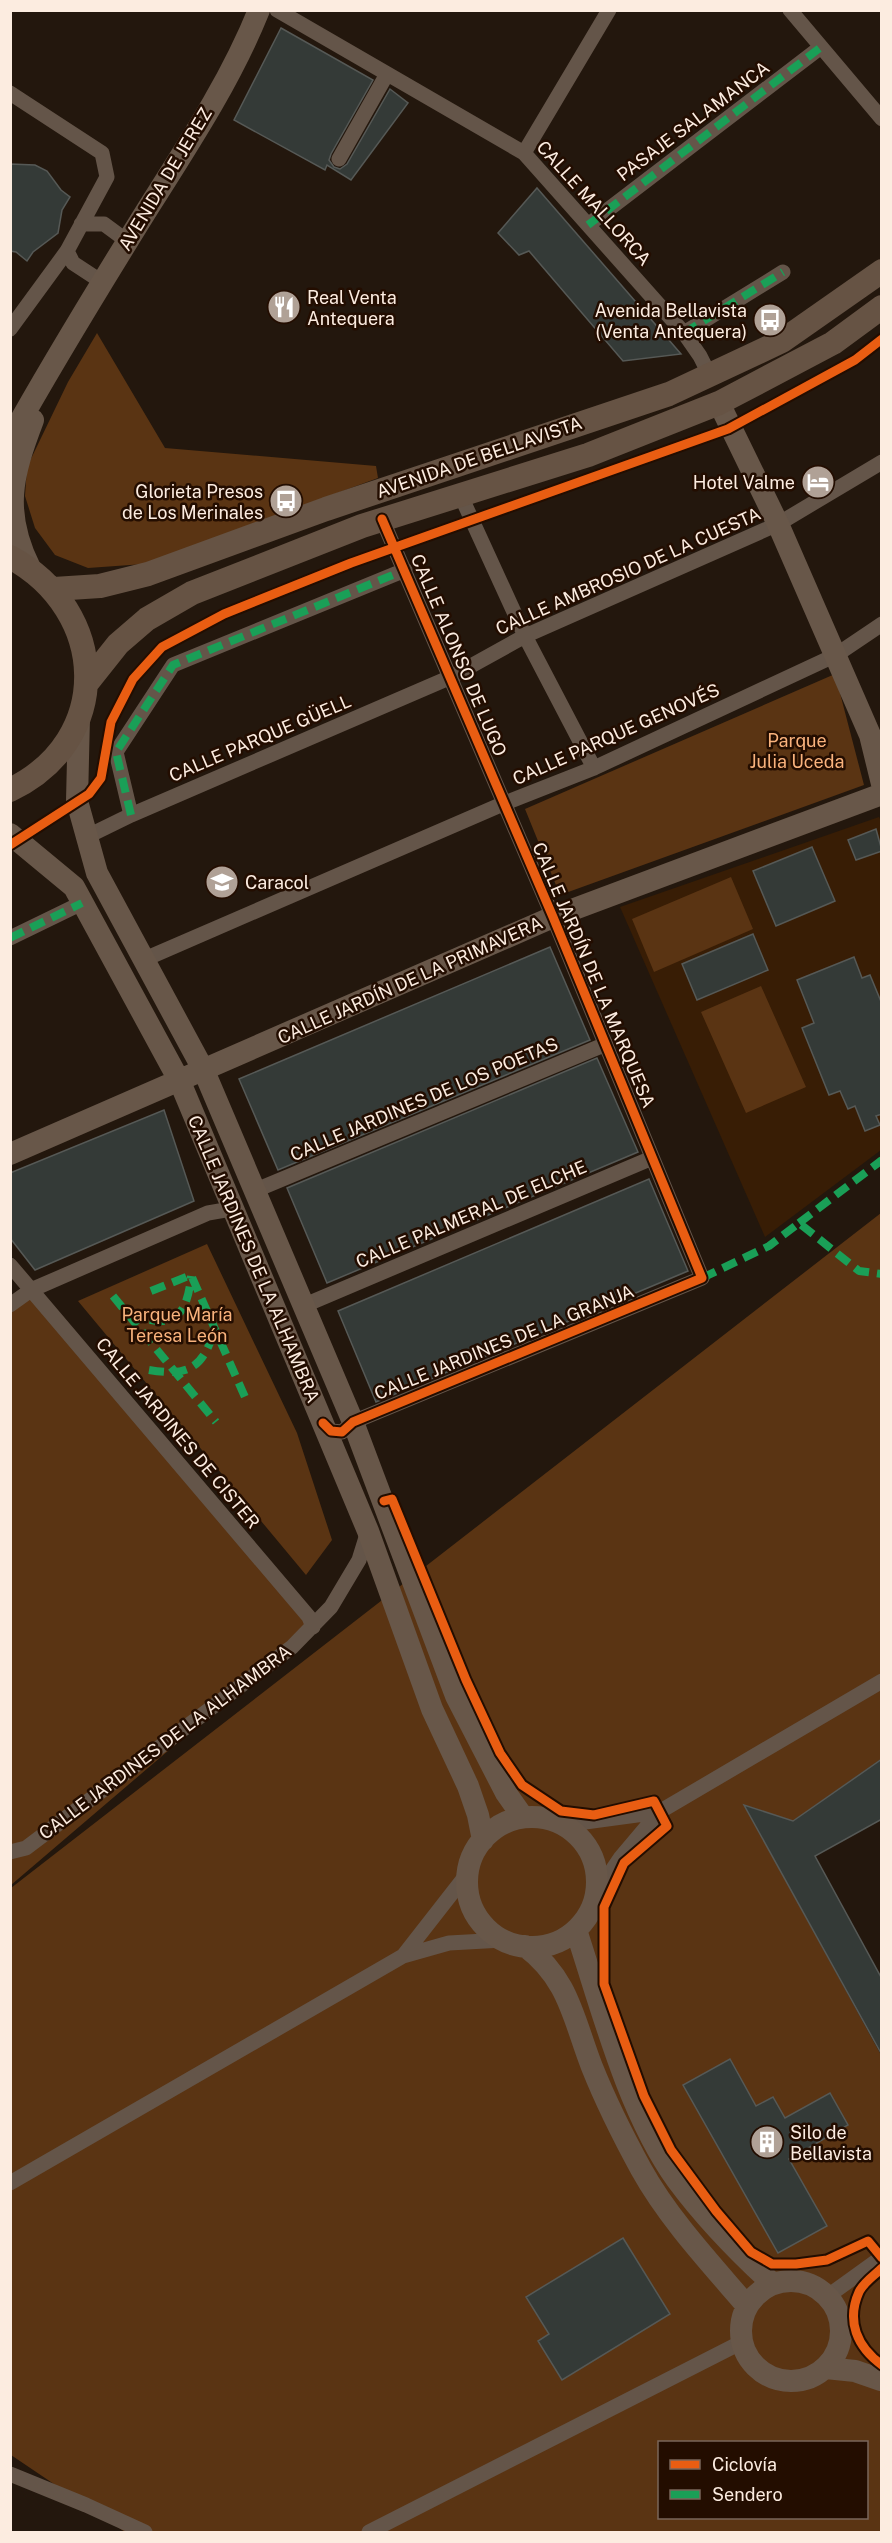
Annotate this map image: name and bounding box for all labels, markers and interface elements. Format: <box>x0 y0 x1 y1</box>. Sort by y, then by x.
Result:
street label: PASAJE SALAMANCA <box>613 57 774 185</box>
street label: AVENIDA DE JEREZ <box>114 104 216 254</box>
street label: CALLE MALLORCA <box>532 136 656 270</box>
place label: Real Venta Antequera <box>307 287 397 329</box>
restaurant icon: Real Venta Antequera <box>266 289 302 325</box>
place label: Avenida Bellavista (Venta Antequera) <box>594 300 747 342</box>
bus stop icon: Avenida Bellavista (Venta Antequera) <box>752 302 788 338</box>
street label: AVENIDA DE BELLAVISTA <box>373 412 585 502</box>
hotel icon: Hotel Valme <box>800 464 836 500</box>
place label: Hotel Valme <box>693 472 795 493</box>
place label: Glorieta Presos de Los Merinales <box>122 481 263 523</box>
bus stop icon: Glorieta Presos de Los Merinales <box>268 483 304 519</box>
street label: CALLE AMBROSIO DE LA CUESTA <box>492 503 764 639</box>
street label: CALLE ALONSO DE LUGO <box>407 551 511 759</box>
street label: CALLE PARQUE GENOVÉS <box>509 678 723 789</box>
street label: CALLE PARQUE GÜELL <box>165 689 354 786</box>
park label: Parque Julia Uceda <box>750 730 844 772</box>
street label: CALLE JARDÍN DE LA MARQUESA <box>528 839 661 1111</box>
school or university icon: Caracol <box>204 864 240 900</box>
place label: Caracol <box>245 872 309 893</box>
street label: CALLE JARDÍN DE LA PRIMAVERA <box>274 911 546 1048</box>
street label: CALLE JARDINES DE LOS POETAS <box>287 1033 561 1165</box>
street label: CALLE JARDINES DE LA ALHAMBRA <box>184 1112 324 1406</box>
street label: CALLE PALMERAL DE ELCHE <box>353 1156 589 1272</box>
street label: CALLE JARDINES DE LA GRANJA <box>371 1280 637 1404</box>
park label: Parque María Teresa León <box>122 1304 232 1346</box>
street label: CALLE JARDINES DE CISTER <box>92 1333 264 1533</box>
street label: CALLE JARDINES DE LA ALHAMBRA <box>35 1640 295 1844</box>
place label: Silo de Bellavista <box>790 2122 872 2164</box>
building icon: Silo de Bellavista <box>749 2124 785 2160</box>
legend <box>658 2441 868 2519</box>
text: Ciclovía <box>712 2454 777 2475</box>
text: Sendero <box>712 2484 783 2505</box>

